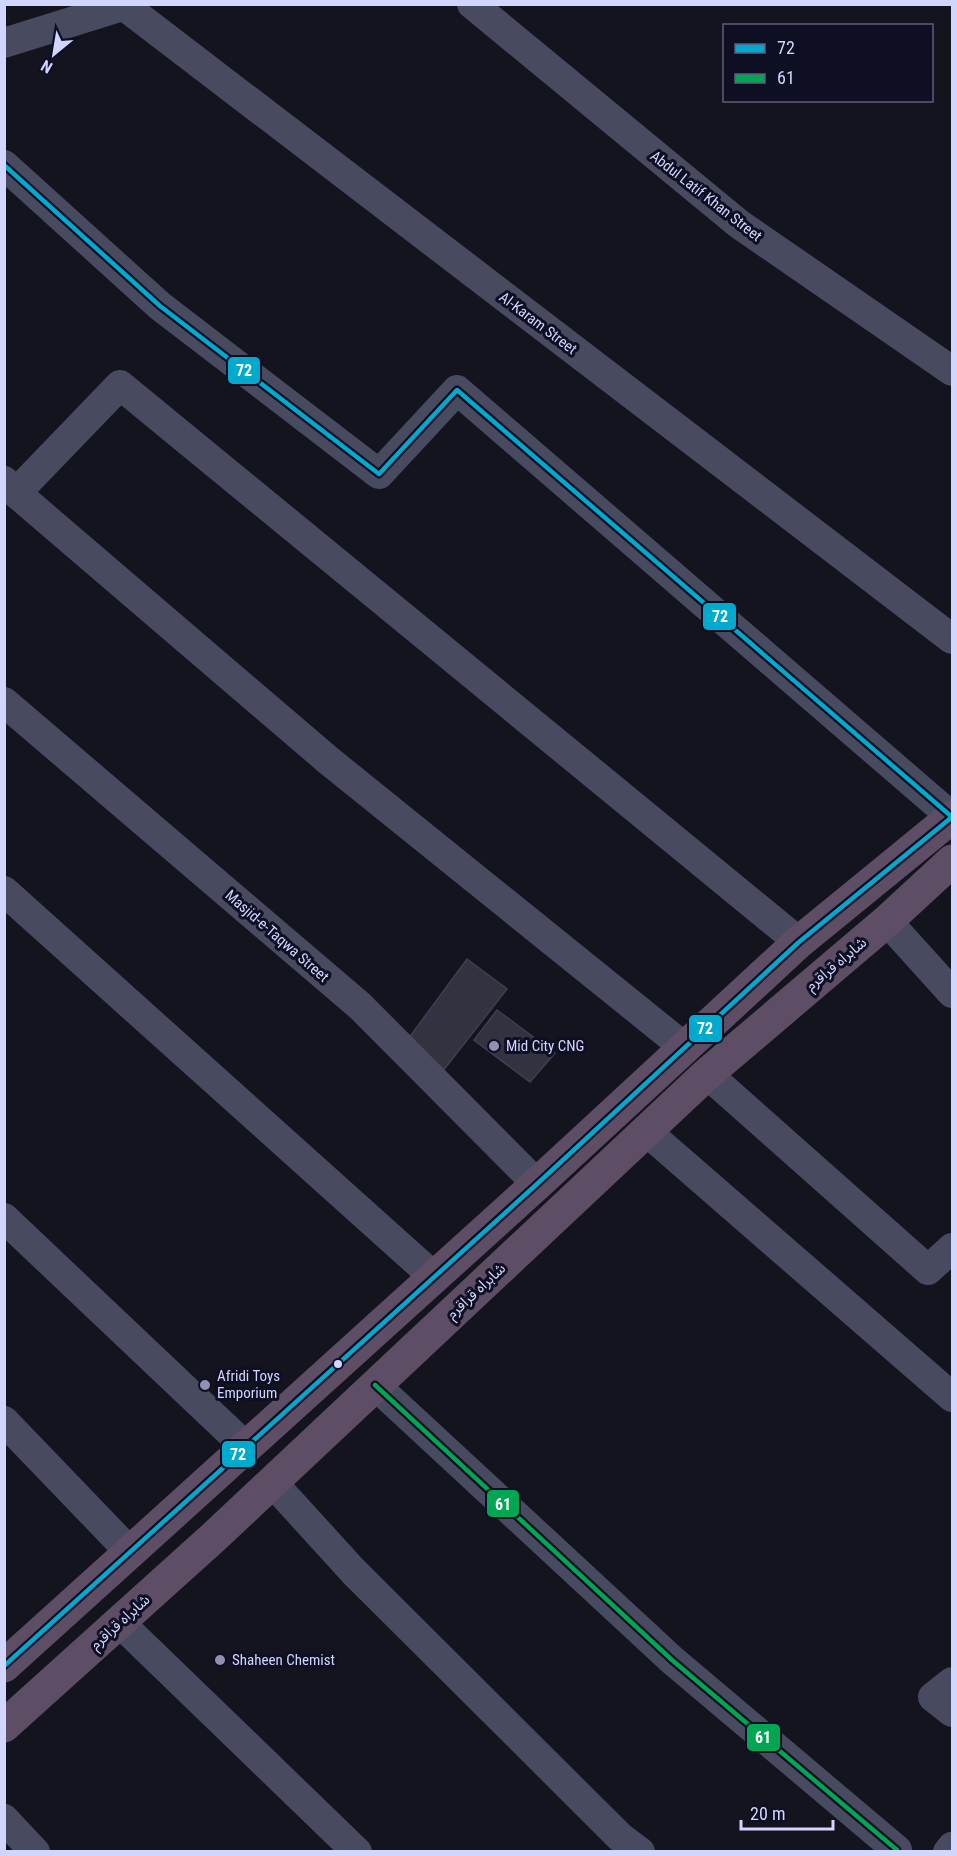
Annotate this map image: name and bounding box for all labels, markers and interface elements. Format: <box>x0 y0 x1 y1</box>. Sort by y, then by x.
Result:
north arrow <box>24 24 84 84</box>
legend <box>723 24 933 102</box>
text: 72 <box>777 37 795 58</box>
text: N <box>38 56 56 77</box>
text: 61 <box>777 67 795 88</box>
street label: Abdul Latif Khan Street <box>647 147 765 245</box>
street label: Al-Karam Street <box>496 288 580 358</box>
line badge: 72 <box>227 356 261 385</box>
text: 72 <box>236 361 252 380</box>
line badge: 72 <box>702 602 737 631</box>
text: 72 <box>712 607 728 626</box>
street label: Masjid-e-Taqwa Street <box>222 886 332 986</box>
street label: شاہراہ قراقرم <box>802 933 872 996</box>
line badge: 72 <box>688 1014 723 1043</box>
text: 72 <box>697 1019 713 1038</box>
place label: Mid City CNG <box>506 1037 584 1055</box>
marker: Mid City CNG <box>487 1039 501 1053</box>
street label: شاہراہ قراقرم <box>443 1259 511 1324</box>
unlabelled marker <box>332 1358 344 1370</box>
place label: Afridi Toys Emporium <box>217 1367 280 1402</box>
marker: Afridi Toys Emporium <box>198 1378 212 1392</box>
line badge: 72 <box>221 1440 256 1468</box>
text: 72 <box>230 1445 246 1464</box>
line badge: 61 <box>486 1489 520 1518</box>
text: 61 <box>495 1495 511 1514</box>
street label: شاہراہ قراقرم <box>86 1590 155 1655</box>
place label: Shaheen Chemist <box>232 1651 335 1669</box>
marker: Shaheen Chemist <box>213 1653 227 1667</box>
line badge: 61 <box>746 1723 781 1752</box>
text: 61 <box>755 1728 771 1747</box>
scale bar <box>741 1793 832 1831</box>
text: 20 m <box>750 1803 785 1824</box>

